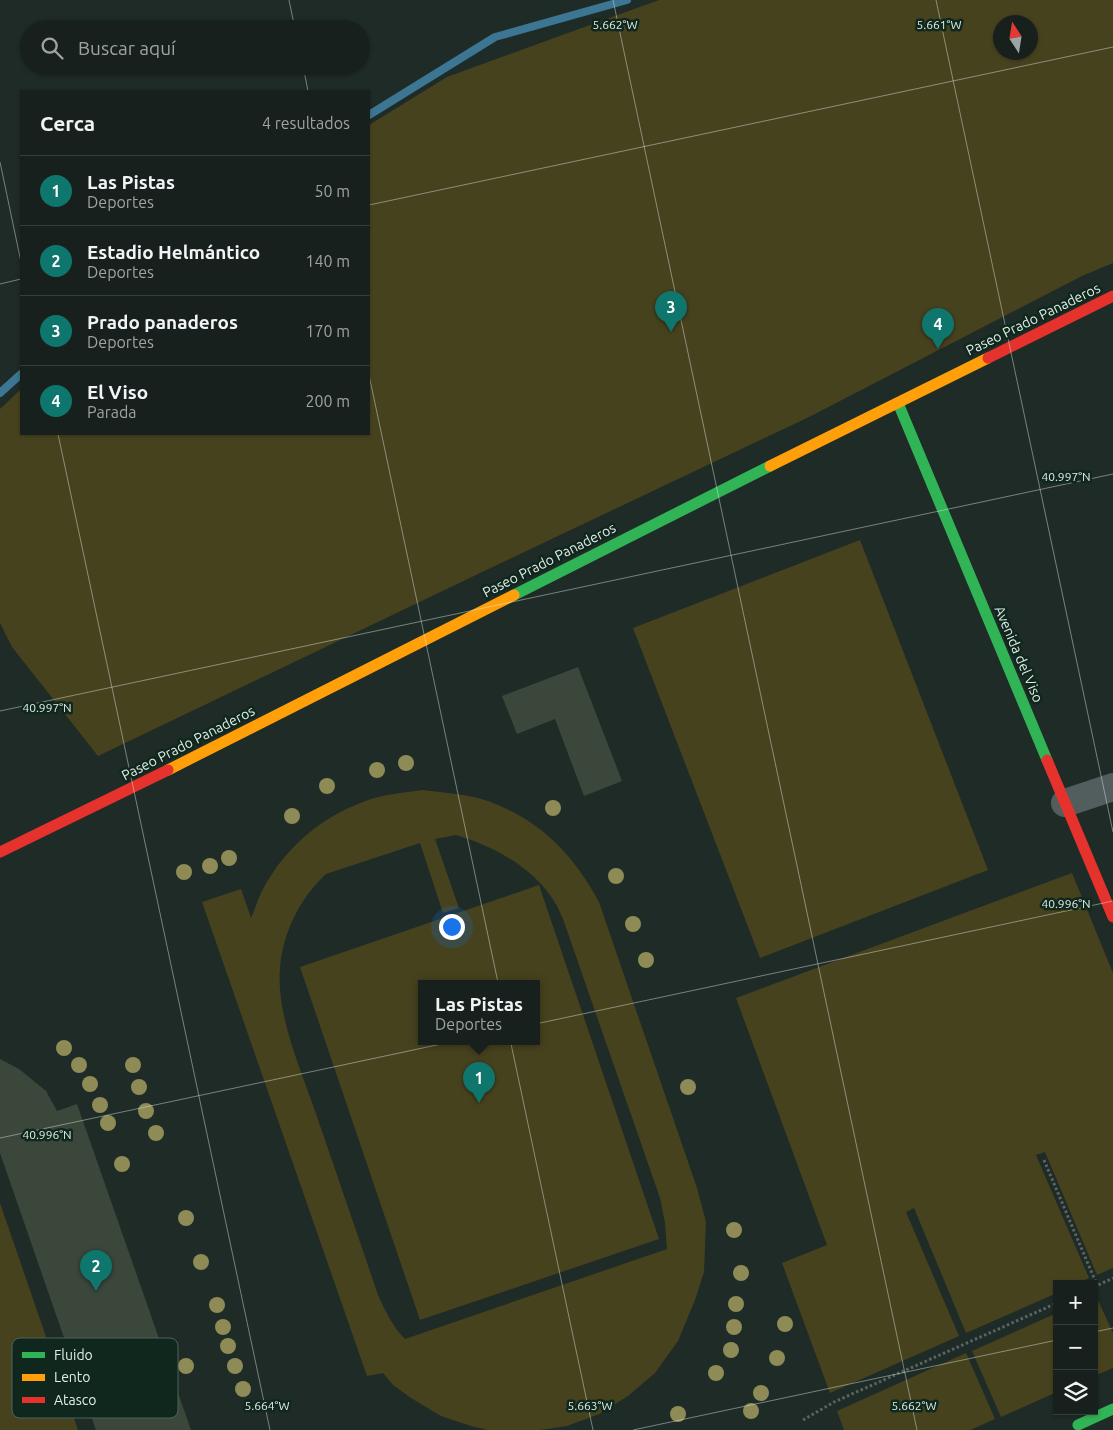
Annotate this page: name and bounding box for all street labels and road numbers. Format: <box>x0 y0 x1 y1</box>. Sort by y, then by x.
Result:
street label: Paseo Prado Panaderos <box>963 280 1103 358</box>
street label: Paseo Prado Panaderos <box>480 519 618 601</box>
street label: Avenida del Viso <box>991 603 1047 705</box>
street label: Paseo Prado Panaderos <box>119 702 257 784</box>

